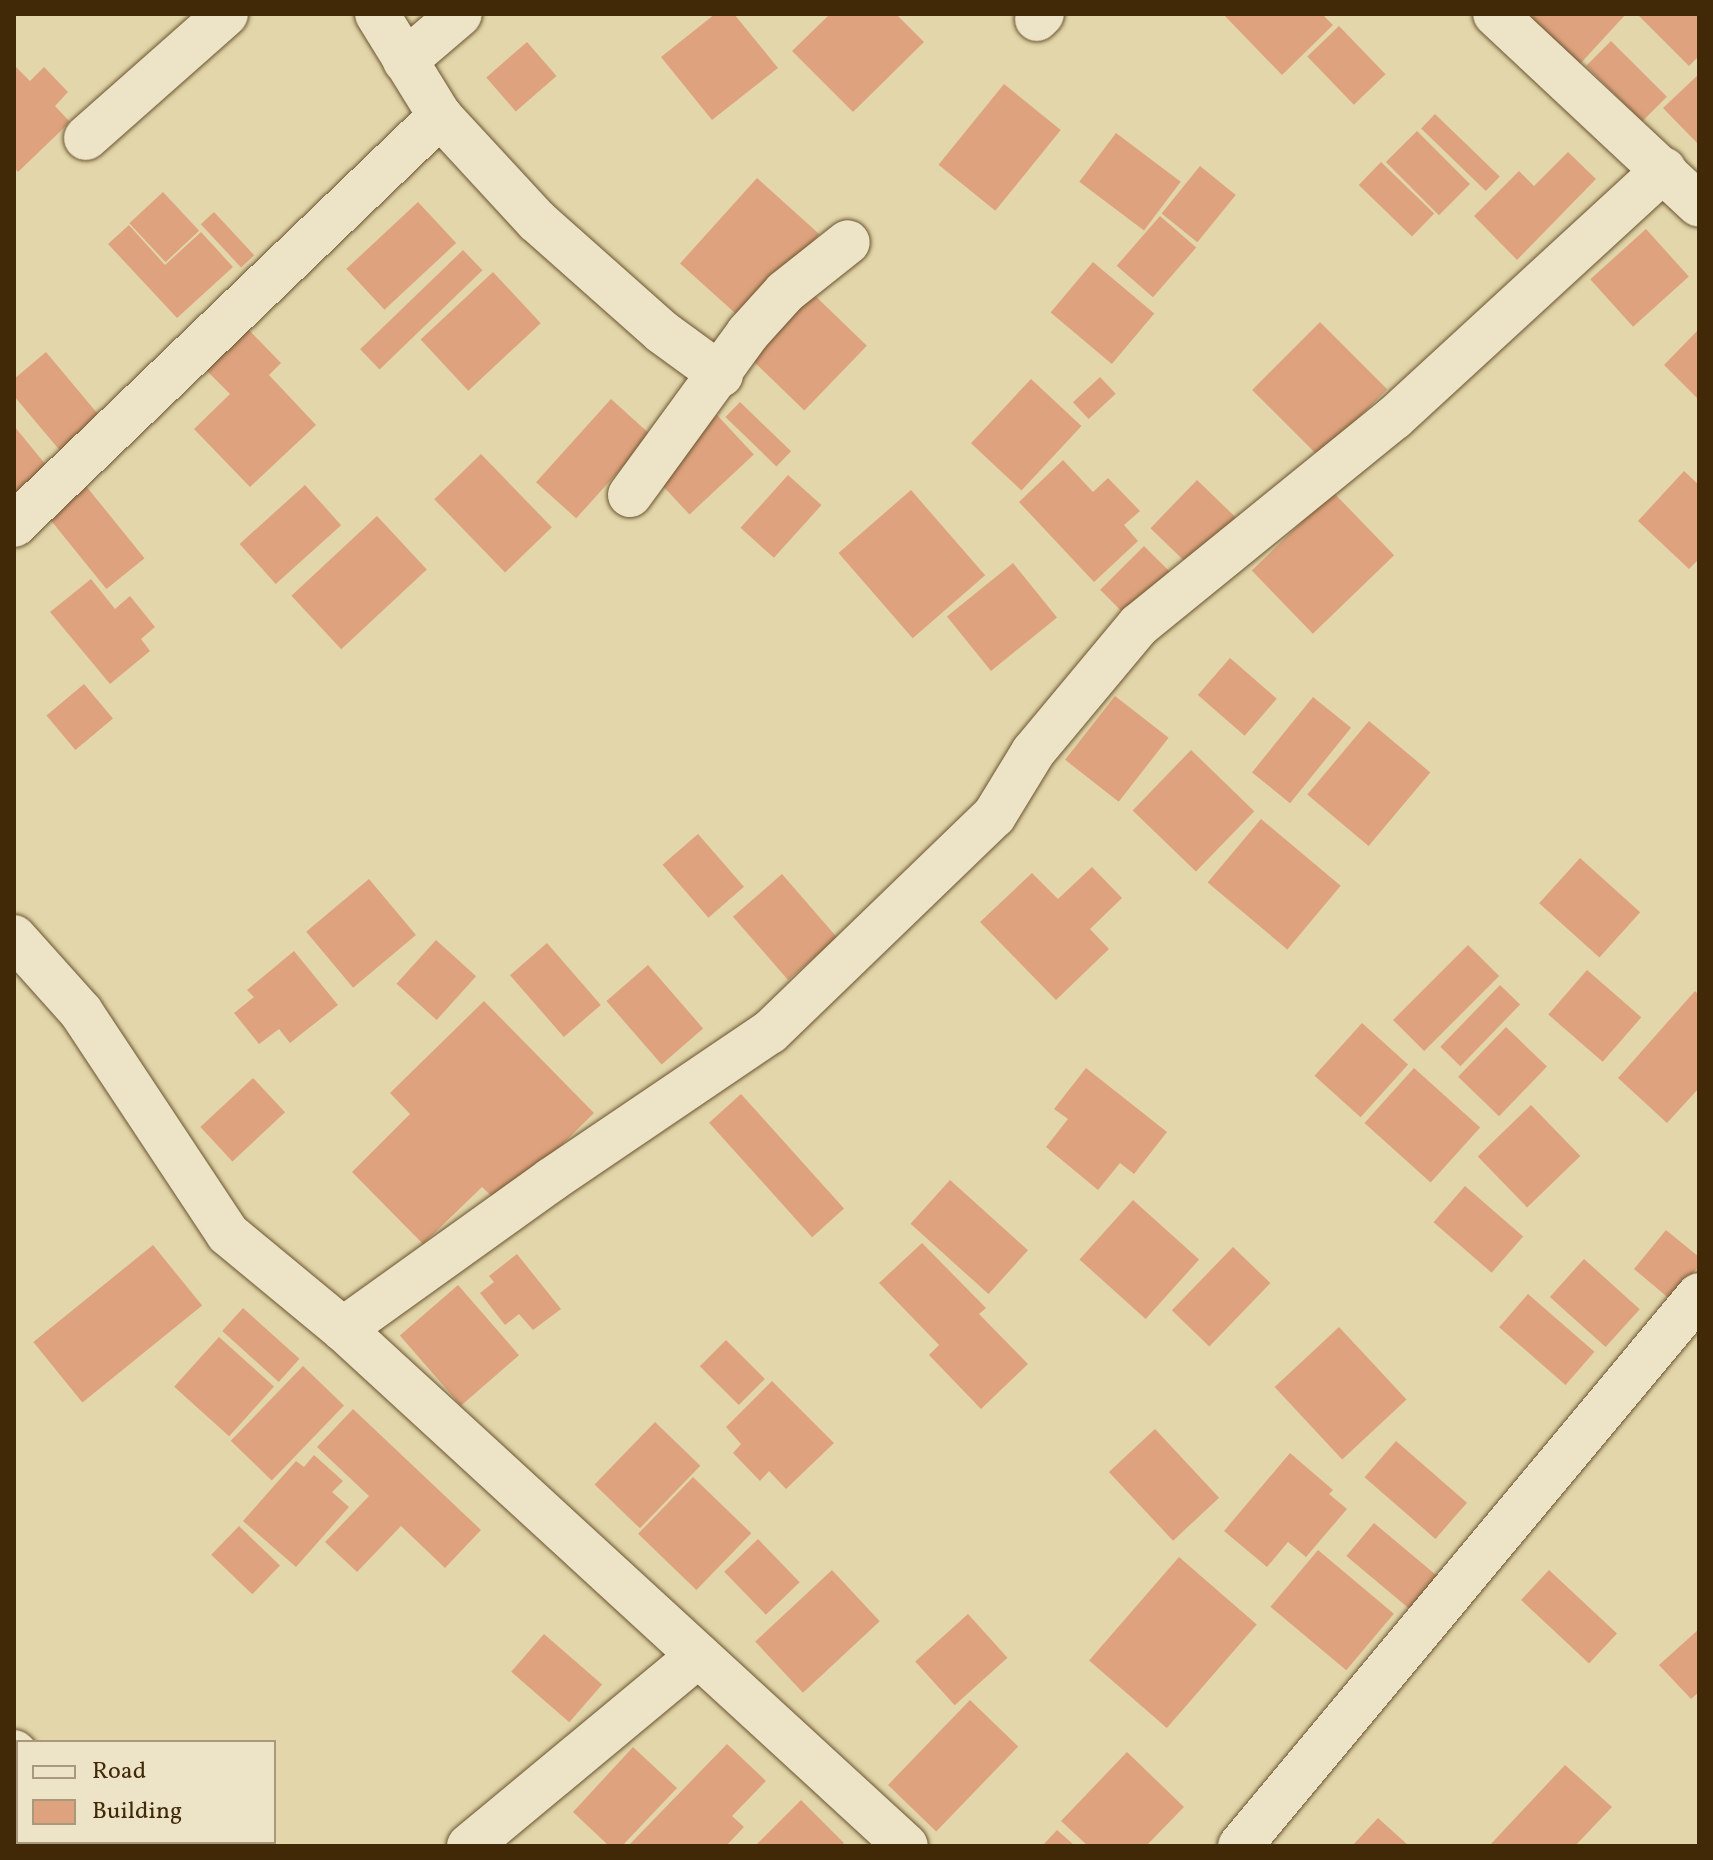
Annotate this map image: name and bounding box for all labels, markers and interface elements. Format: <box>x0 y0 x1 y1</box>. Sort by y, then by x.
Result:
legend <box>16 1740 276 1844</box>
text: Road <box>92 1755 146 1789</box>
text: Building <box>92 1795 182 1829</box>

